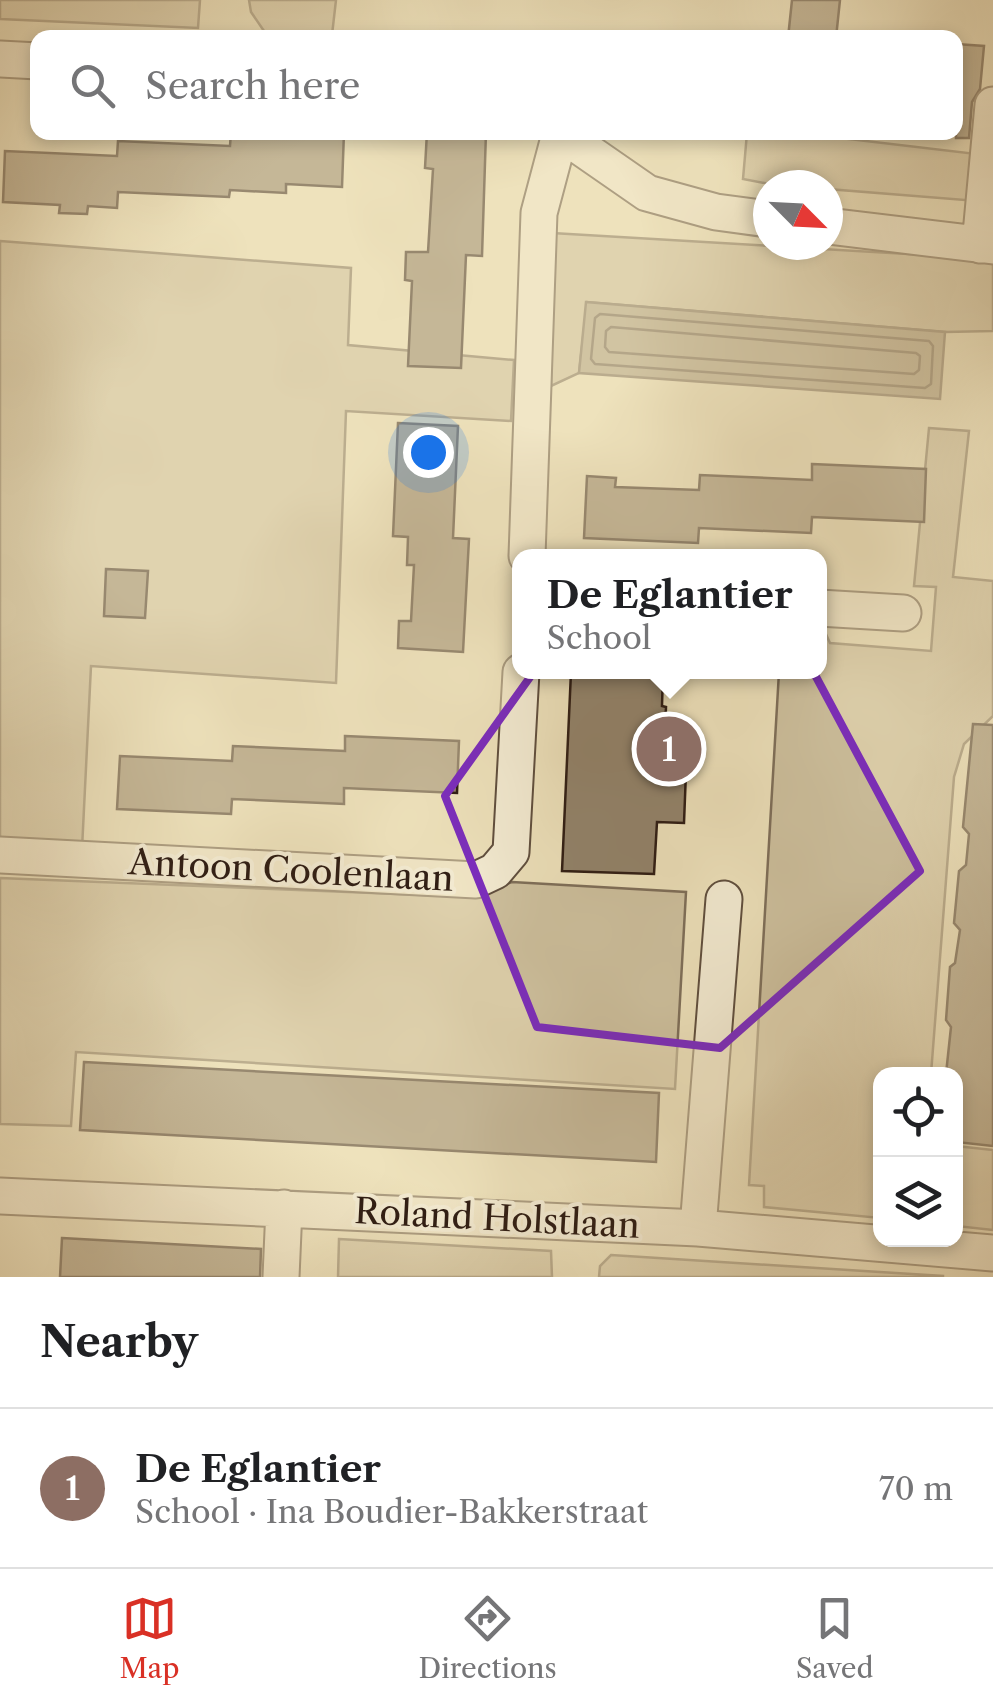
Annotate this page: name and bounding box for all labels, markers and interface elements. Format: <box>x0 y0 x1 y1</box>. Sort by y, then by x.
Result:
search box <box>30 30 963 140</box>
icon: search <box>65 58 120 113</box>
text: Search here <box>145 62 360 109</box>
north arrow <box>753 170 843 260</box>
your location <box>403 427 454 478</box>
popup <box>512 549 827 679</box>
text: De Eglantier <box>547 571 792 618</box>
text: School <box>547 618 651 657</box>
pin: 1 <box>636 712 702 786</box>
street label: Antoon Coolenlaan <box>126 840 455 900</box>
map controls <box>873 1067 963 1247</box>
button: locate <box>873 1067 963 1157</box>
button: layers <box>873 1157 963 1247</box>
street label: Roland Holstlaan <box>353 1189 641 1247</box>
text: Nearby <box>40 1316 198 1368</box>
text: De Eglantier <box>135 1445 381 1492</box>
text: 1 <box>65 1469 80 1508</box>
text: 70 m <box>879 1469 953 1508</box>
text: School · Ina Boudier-Bakkerstraat <box>135 1492 648 1531</box>
tab: Map <box>119 1591 180 1685</box>
tab: Directions <box>418 1591 557 1685</box>
tab: Saved <box>796 1591 874 1685</box>

